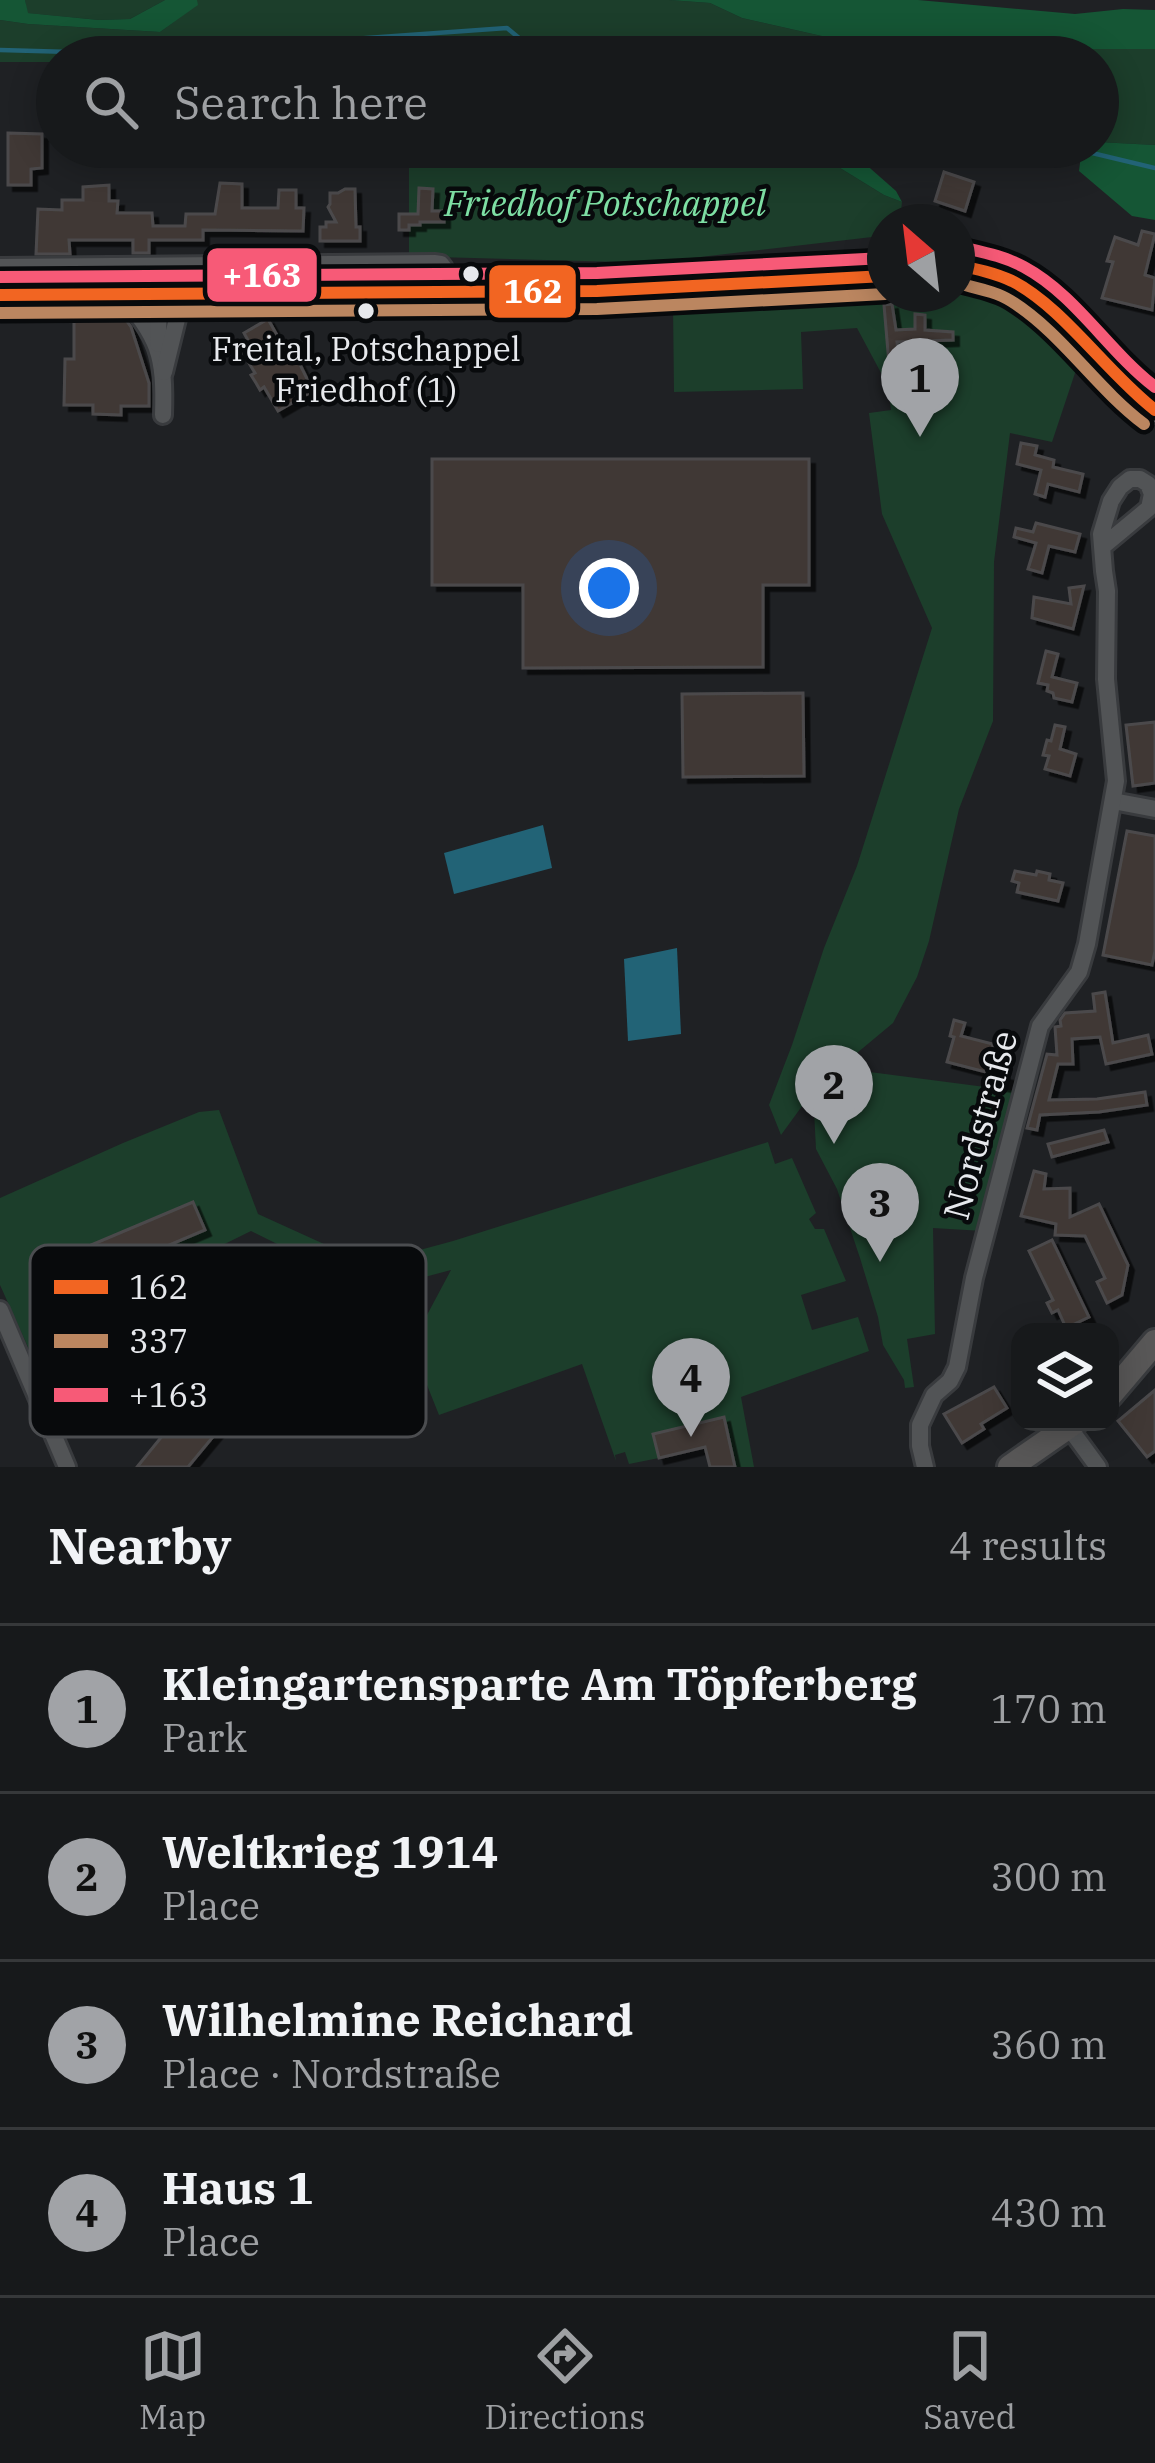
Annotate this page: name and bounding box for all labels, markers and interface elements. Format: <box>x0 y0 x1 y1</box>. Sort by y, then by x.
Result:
search box <box>36 36 1119 168</box>
icon: search <box>78 69 144 135</box>
text: Search here <box>174 73 428 131</box>
park label: Friedhof Potschappel <box>443 179 767 226</box>
north arrow <box>867 204 975 312</box>
line badge: +163 <box>205 246 319 304</box>
text: +163 <box>222 253 302 296</box>
unlabelled marker <box>460 263 482 285</box>
line badge: 162 <box>487 263 578 320</box>
text: 162 <box>503 269 563 312</box>
marker: Freital, Potschappel Friedhof (1) <box>355 300 377 322</box>
place label: Freital, Potschappel Friedhof (1) <box>211 327 521 411</box>
pin: 1 <box>881 338 959 437</box>
your location <box>579 558 639 618</box>
street label: Nordstraße <box>932 1025 1027 1225</box>
pin: 2 <box>795 1045 873 1144</box>
pin: 3 <box>841 1163 919 1262</box>
legend <box>30 1245 426 1437</box>
text: 162 <box>129 1265 188 1308</box>
text: 337 <box>129 1319 188 1362</box>
map controls <box>1011 1323 1119 1431</box>
button: layers <box>1011 1323 1119 1431</box>
pin: 4 <box>652 1338 730 1437</box>
text: +163 <box>129 1373 208 1416</box>
text: Nearby <box>48 1512 232 1578</box>
text: 4 results <box>949 1520 1107 1571</box>
text: Kleingartensparte Am Töpferberg <box>162 1654 917 1712</box>
text: 1 <box>75 1683 99 1734</box>
text: 170 m <box>991 1683 1107 1734</box>
text: Park <box>162 1712 247 1763</box>
text: Weltkrieg 1914 <box>162 1822 498 1880</box>
text: 2 <box>75 1851 99 1902</box>
text: 300 m <box>991 1851 1107 1902</box>
text: Place <box>162 1880 260 1931</box>
text: Wilhelmine Reichard <box>162 1990 633 2048</box>
text: 3 <box>75 2019 99 2070</box>
text: 360 m <box>991 2019 1107 2070</box>
text: Place · Nordstraße <box>162 2048 501 2099</box>
text: Haus 1 <box>162 2158 314 2216</box>
text: 4 <box>75 2187 99 2238</box>
text: 430 m <box>991 2187 1107 2238</box>
text: Place <box>162 2216 260 2267</box>
tab: Map <box>139 2323 206 2438</box>
tab: Directions <box>484 2323 645 2438</box>
tab: Saved <box>923 2323 1016 2438</box>

